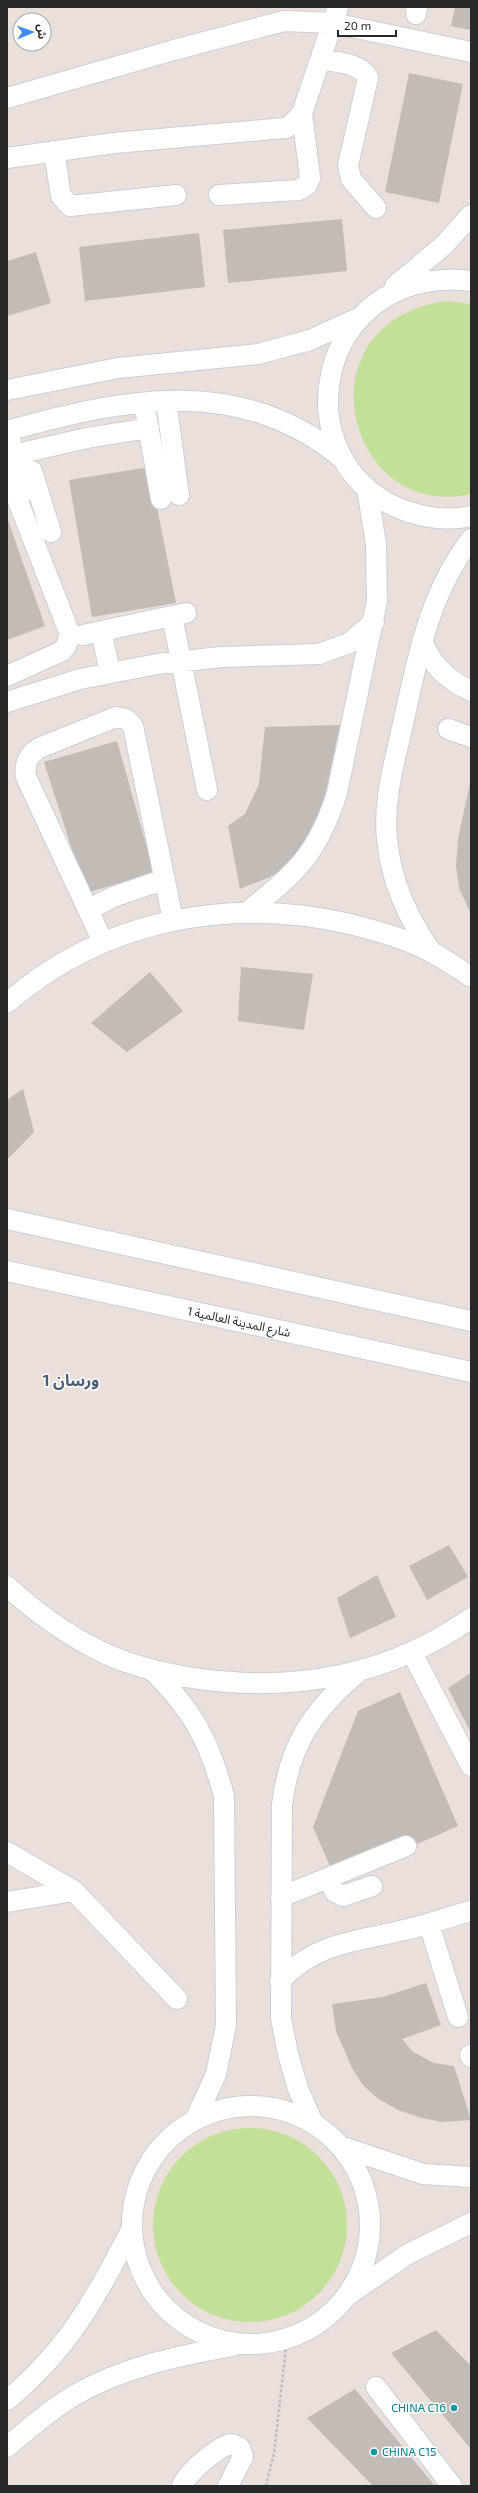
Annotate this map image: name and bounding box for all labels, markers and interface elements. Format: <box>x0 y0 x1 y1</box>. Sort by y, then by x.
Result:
north arrow <box>12 12 52 52</box>
scale bar <box>338 12 396 38</box>
text: 20 m <box>344 18 371 32</box>
text: ش <box>35 24 49 39</box>
street label: شارع المدينة العالمية 1 <box>186 1303 292 1342</box>
district label: ورسان 1 <box>43 1370 99 1390</box>
place label: CHINA C16 <box>391 2400 446 2414</box>
marker: CHINA C16 <box>449 2403 459 2413</box>
place label: CHINA C15 <box>382 2444 436 2458</box>
marker: CHINA C15 <box>369 2447 379 2457</box>

